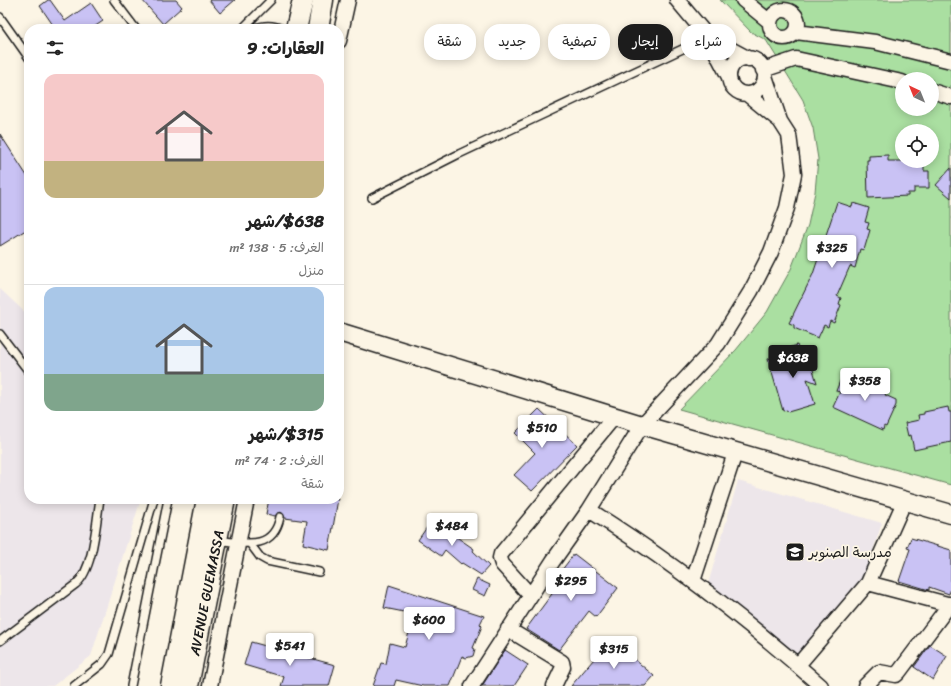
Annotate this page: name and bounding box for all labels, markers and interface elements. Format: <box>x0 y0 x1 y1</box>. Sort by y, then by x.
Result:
chip: شقة <box>424 24 476 60</box>
chip: جديد <box>484 24 540 60</box>
chip: تصفية <box>548 24 610 60</box>
chip: إيجار <box>618 24 673 60</box>
chip: شراء <box>681 24 736 60</box>
text: العقارات: 9 <box>247 33 324 63</box>
icon: filters <box>44 37 66 59</box>
north arrow <box>895 72 939 116</box>
map controls <box>895 72 939 168</box>
icon: home <box>148 100 220 172</box>
button: locate <box>895 124 939 168</box>
text: $638/شهر <box>247 206 324 236</box>
pin: $325 <box>808 235 856 269</box>
text: الغرف: 5 · 138 m² <box>229 236 324 259</box>
text: $325 <box>816 236 848 259</box>
text: منزل <box>298 259 324 282</box>
icon: home <box>148 313 220 385</box>
pin: $638 <box>769 345 817 379</box>
text: $638 <box>777 346 809 369</box>
pin: $358 <box>841 368 889 402</box>
text: $358 <box>849 369 881 392</box>
pin: $510 <box>518 415 566 449</box>
text: $510 <box>527 416 557 439</box>
text: $315/شهر <box>249 419 324 449</box>
text: الغرف: 2 · 74 m² <box>235 449 324 472</box>
text: شقة <box>301 472 324 495</box>
pin: $484 <box>428 513 476 547</box>
text: $484 <box>436 514 468 537</box>
street label: AVENUE GUEMASSA <box>182 528 232 659</box>
place label: مدرسة الصنوبر <box>808 540 892 565</box>
school or university icon: مدرسة الصنوبر <box>784 541 806 563</box>
pin: $295 <box>547 568 595 602</box>
text: $295 <box>555 569 587 592</box>
pin: $600 <box>405 607 453 641</box>
text: $600 <box>413 608 445 631</box>
pin: $541 <box>266 633 314 667</box>
text: $541 <box>275 634 305 657</box>
pin: $315 <box>590 636 638 670</box>
text: $315 <box>599 637 629 660</box>

